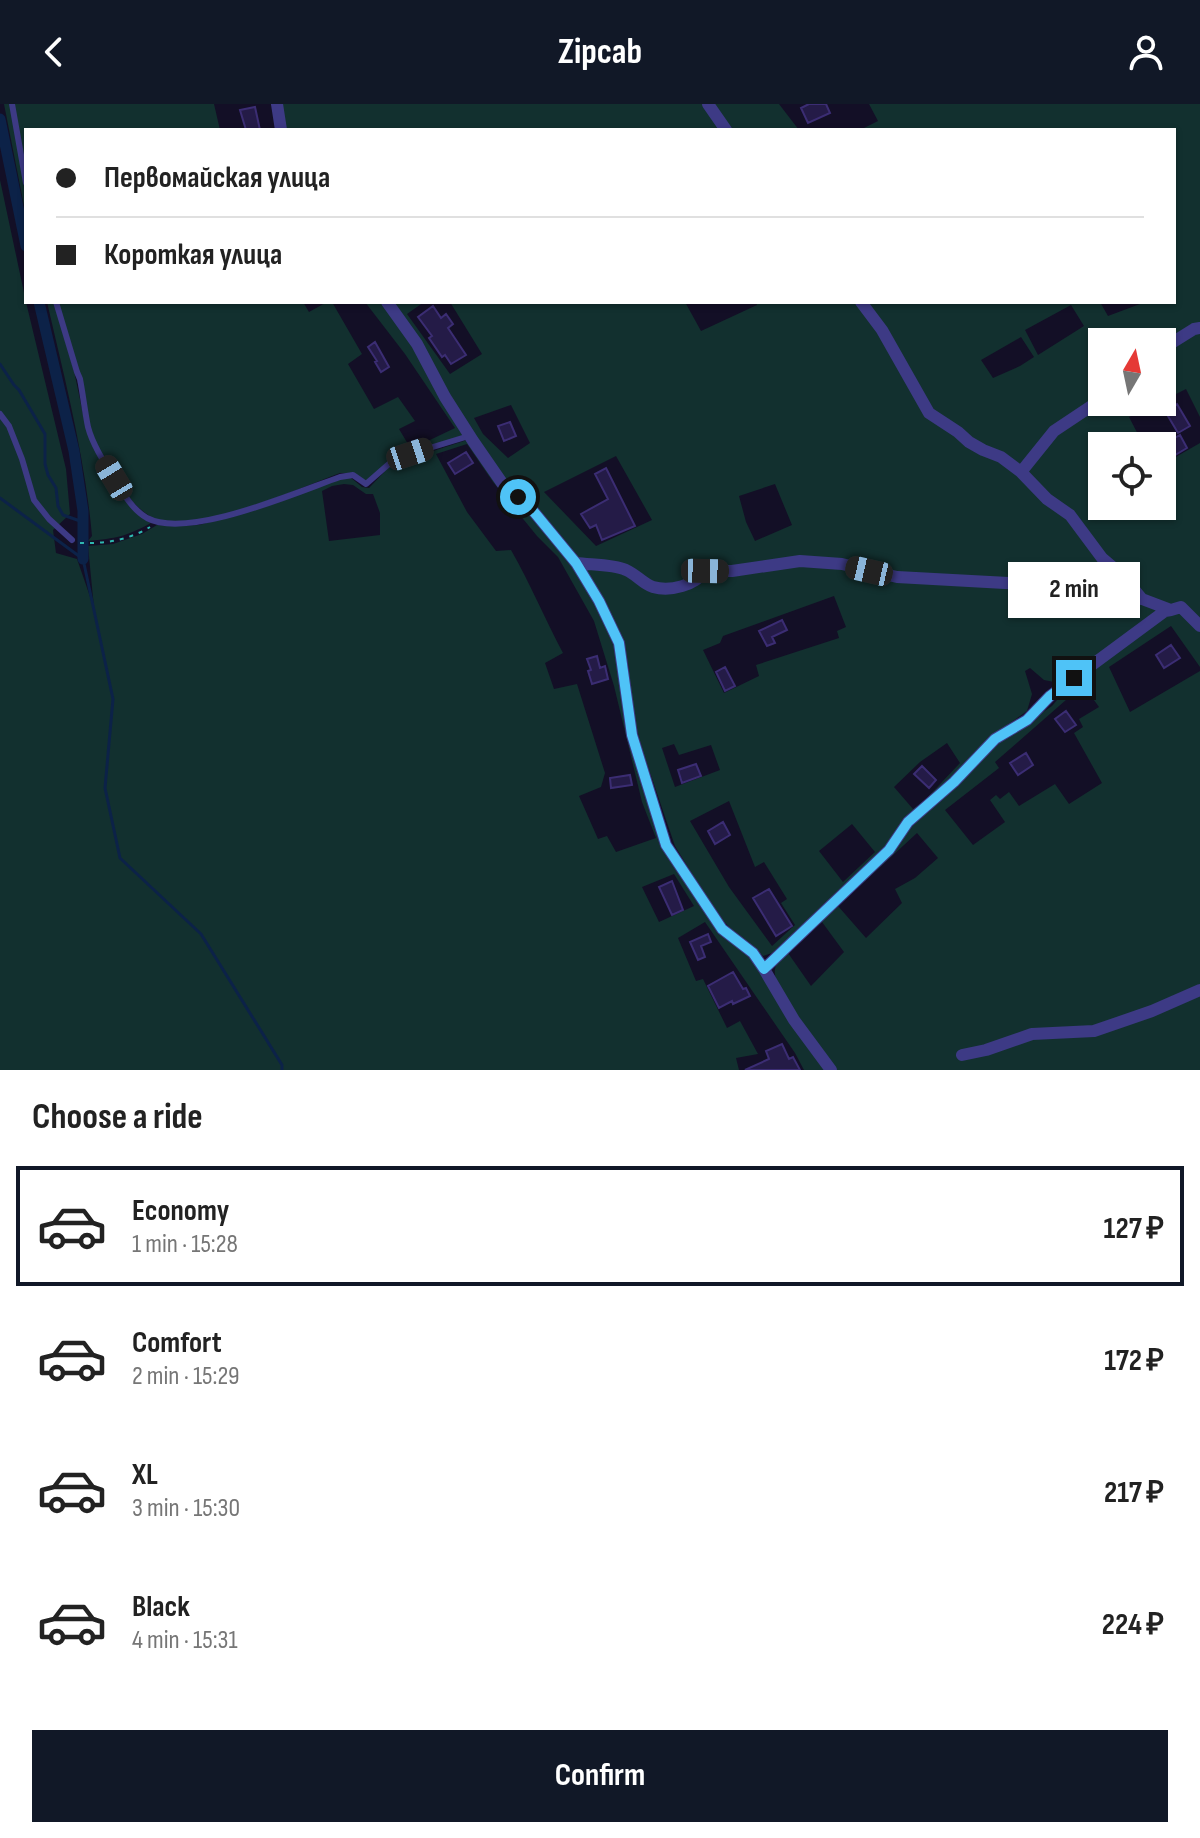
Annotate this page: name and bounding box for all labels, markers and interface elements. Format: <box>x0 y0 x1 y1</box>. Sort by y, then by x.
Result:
icon: back <box>32 30 76 74</box>
icon: person <box>1124 30 1168 74</box>
text: Zipcab <box>558 31 642 74</box>
text: Первомайская улица <box>104 160 330 196</box>
text: Короткая улица <box>104 237 282 273</box>
north arrow <box>1088 328 1176 416</box>
map controls <box>1088 328 1176 520</box>
button: locate <box>1088 432 1176 520</box>
car <box>383 435 437 473</box>
car <box>91 451 137 505</box>
route start <box>500 479 536 515</box>
car <box>843 554 895 588</box>
car <box>681 559 729 583</box>
callout: 2 min <box>1008 562 1140 618</box>
text: 2 min <box>1049 574 1099 605</box>
route end <box>1056 660 1092 696</box>
text: Choose a ride <box>32 1096 203 1139</box>
icon: car <box>36 1190 108 1262</box>
text: Economy <box>132 1193 229 1229</box>
text: 127 ₽ <box>1104 1211 1164 1247</box>
text: 1 min · 15:28 <box>132 1229 238 1260</box>
icon: car <box>36 1322 108 1394</box>
text: Comfort <box>132 1325 222 1361</box>
text: 172 ₽ <box>1104 1343 1164 1379</box>
text: 2 min · 15:29 <box>132 1361 240 1392</box>
icon: car <box>36 1454 108 1526</box>
text: XL <box>132 1457 158 1493</box>
text: 217 ₽ <box>1104 1475 1164 1511</box>
text: 3 min · 15:30 <box>132 1493 240 1524</box>
icon: car <box>36 1586 108 1658</box>
text: Black <box>132 1589 190 1625</box>
text: 224 ₽ <box>1102 1607 1164 1643</box>
text: 4 min · 15:31 <box>132 1625 238 1656</box>
button: Confirm <box>32 1730 1168 1822</box>

